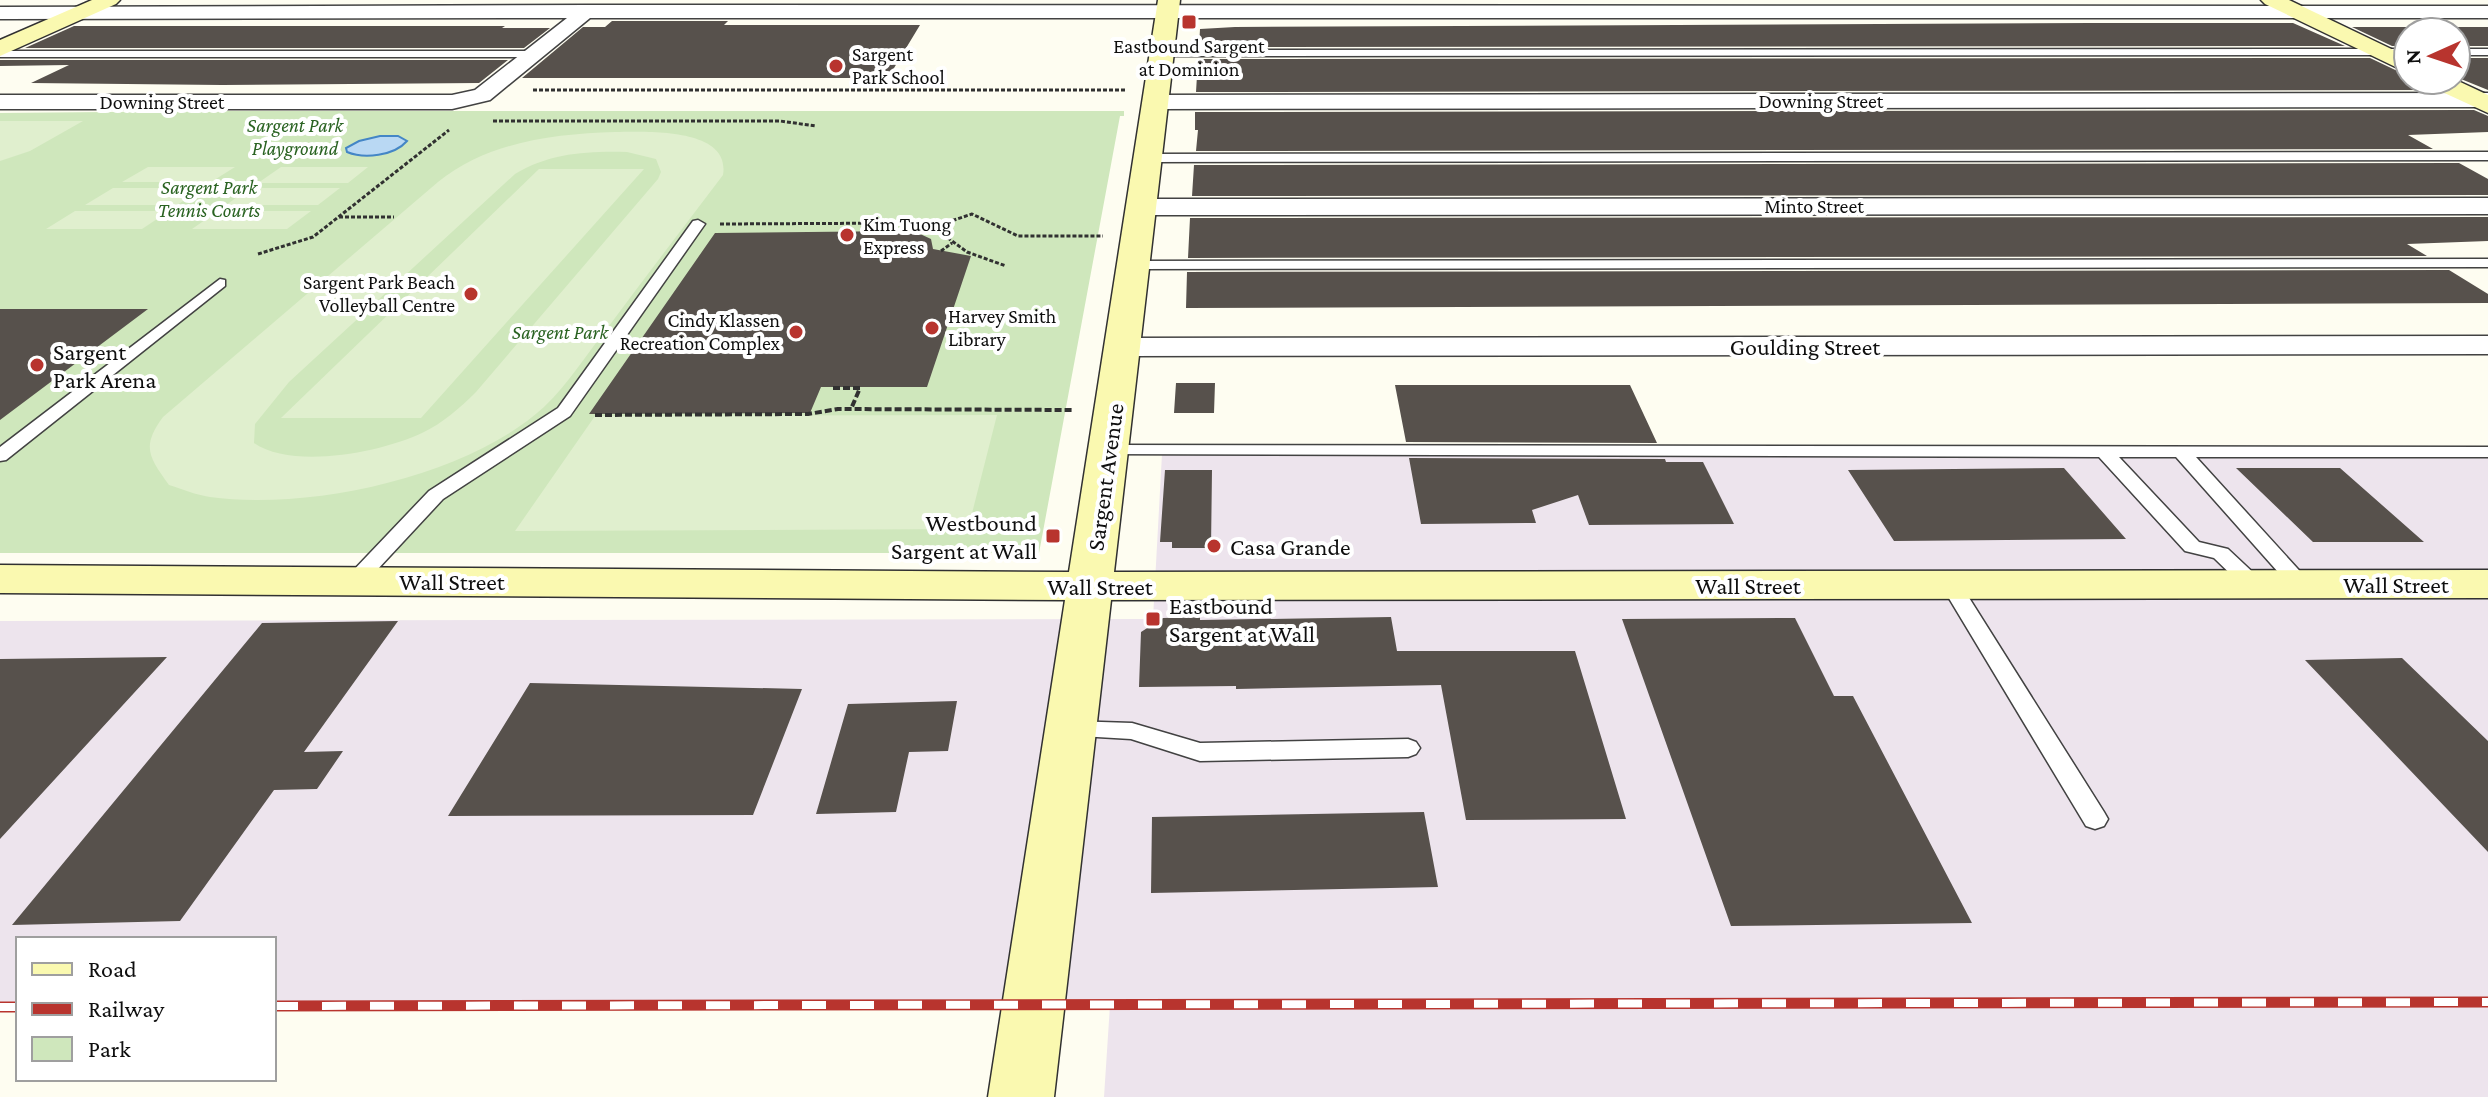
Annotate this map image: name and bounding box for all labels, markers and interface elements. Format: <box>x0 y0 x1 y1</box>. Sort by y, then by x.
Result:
marker: Eastbound Sargent at Dominion <box>1180 13 1198 31</box>
north arrow <box>2392 16 2472 96</box>
place label: Eastbound Sargent at Dominion <box>1113 35 1265 80</box>
place label: Sargent Park School <box>852 43 945 88</box>
text: N <box>2400 49 2425 65</box>
marker: Sargent Park School <box>827 57 845 75</box>
street label: Downing Street <box>1759 90 1884 113</box>
street label: Downing Street <box>100 91 225 114</box>
park label: Sargent Park Playground <box>247 114 344 160</box>
park label: Sargent Park Tennis Courts <box>158 176 261 221</box>
street label: Minto Street <box>1764 195 1864 217</box>
place label: Kim Tuong Express <box>863 213 952 259</box>
marker: Kim Tuong Express <box>838 226 856 244</box>
place label: Sargent Park Beach Volleyball Centre <box>303 271 455 317</box>
marker: Sargent Park Beach Volleyball Centre <box>462 285 480 303</box>
place label: Harvey Smith Library <box>948 305 1057 351</box>
place label: Cindy Klassen Recreation Complex <box>620 309 781 355</box>
marker: Harvey Smith Library <box>923 319 941 337</box>
park label: Sargent Park <box>512 321 609 344</box>
marker: Cindy Klassen Recreation Complex <box>787 323 805 341</box>
street label: Goulding Street <box>1730 333 1881 360</box>
place label: Sargent Park Arena <box>53 338 156 393</box>
marker: Sargent Park Arena <box>28 356 46 374</box>
street label: Sargent Avenue <box>1081 402 1129 552</box>
place label: Westbound Sargent at Wall <box>891 509 1037 564</box>
marker: Westbound Sargent at Wall <box>1044 527 1062 545</box>
place label: Casa Grande <box>1230 533 1351 560</box>
marker: Casa Grande <box>1205 537 1223 555</box>
street label: Wall Street <box>399 568 506 595</box>
street label: Wall Street <box>2343 571 2450 598</box>
street label: Wall Street <box>1695 572 1802 599</box>
street label: Wall Street <box>1047 573 1154 600</box>
place label: Eastbound Sargent at Wall <box>1169 592 1315 647</box>
marker: Eastbound Sargent at Wall <box>1144 610 1162 628</box>
legend <box>16 937 276 1081</box>
text: Road <box>88 955 137 982</box>
text: Railway <box>88 995 165 1022</box>
text: Park <box>88 1035 131 1062</box>

